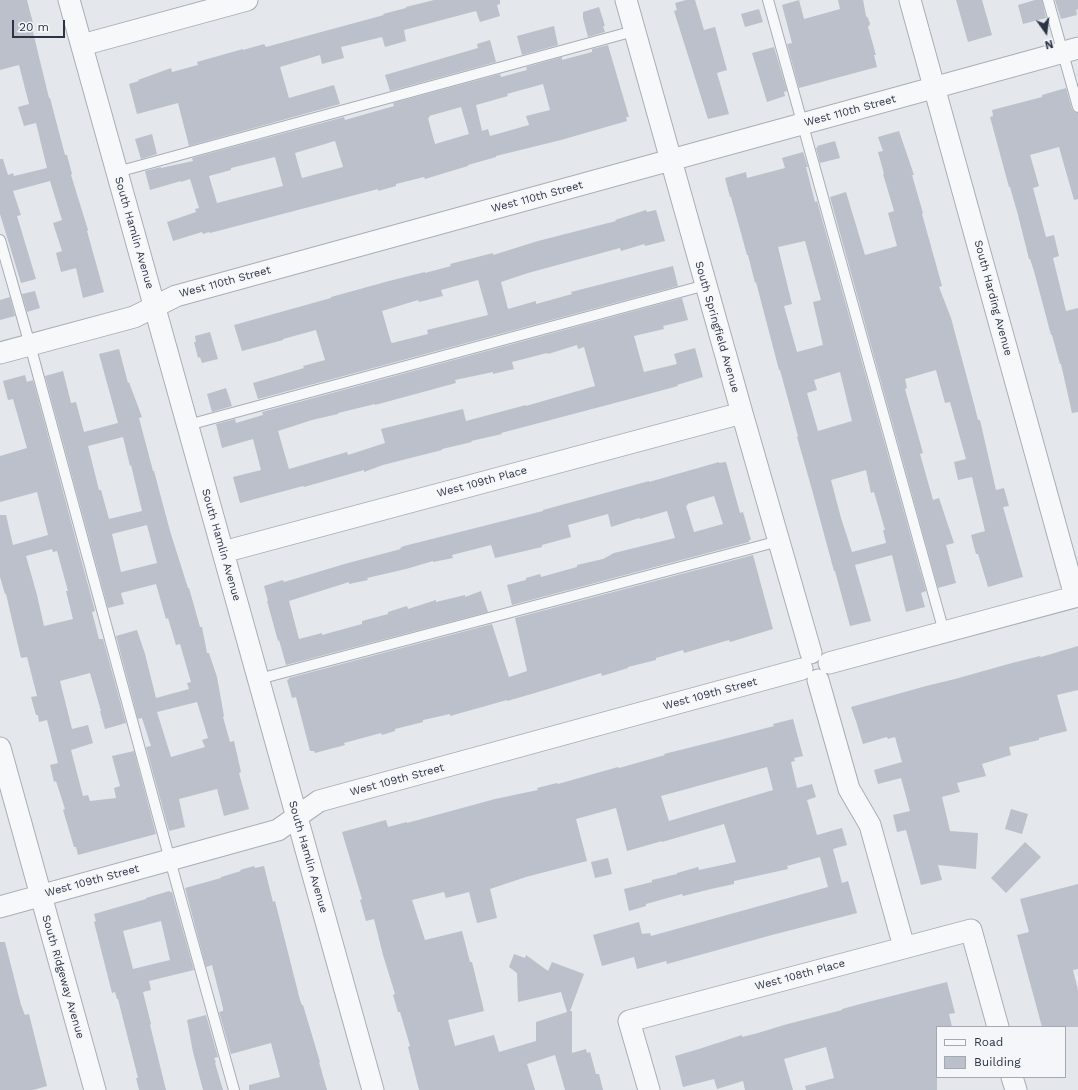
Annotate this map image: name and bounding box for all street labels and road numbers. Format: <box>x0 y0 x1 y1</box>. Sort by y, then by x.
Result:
street label: West 110th Street <box>803 92 897 130</box>
street label: South Hamlin Avenue <box>112 175 156 291</box>
street label: West 110th Street <box>490 178 584 216</box>
street label: South Harding Avenue <box>971 239 1015 357</box>
street label: South Springfield Avenue <box>692 260 742 394</box>
street label: West 110th Street <box>178 263 272 301</box>
street label: West 109th Place <box>436 464 528 500</box>
street label: South Hamlin Avenue <box>199 487 243 603</box>
street label: West 109th Street <box>661 675 759 713</box>
street label: West 109th Street <box>348 761 446 799</box>
street label: South Hamlin Avenue <box>286 799 330 915</box>
street label: West 109th Street <box>43 862 141 900</box>
street label: South Ridgeway Avenue <box>39 914 87 1040</box>
street label: West 108th Place <box>754 957 846 993</box>

